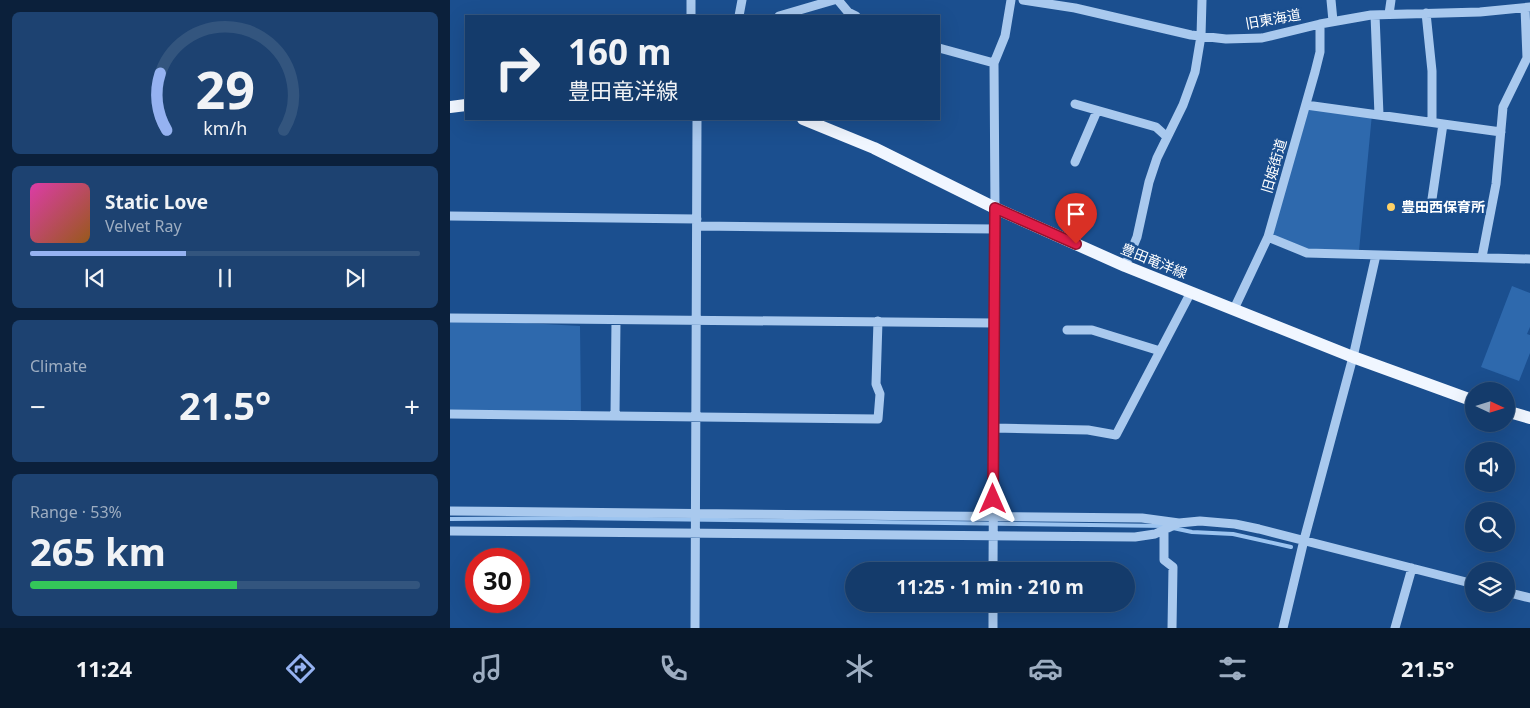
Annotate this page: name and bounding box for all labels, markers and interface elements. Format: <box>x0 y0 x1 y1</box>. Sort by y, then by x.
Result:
street label: 旧東海道 <box>1244 4 1302 33</box>
text: 160 m <box>568 28 671 75</box>
icon: right <box>485 35 550 100</box>
text: 29 <box>195 53 255 124</box>
text: 豊田竜洋線 <box>568 75 678 105</box>
text: km/h <box>203 116 247 140</box>
street label: 旧姫街道 <box>1257 136 1290 195</box>
text: Static Love <box>105 189 208 215</box>
pin <box>1055 193 1097 244</box>
place label: 豊田西保育所 <box>1401 197 1485 216</box>
icon: arrive <box>1062 200 1090 228</box>
marker: 豊田西保育所 <box>1385 201 1397 213</box>
text: Velvet Ray <box>105 215 182 237</box>
street label: 豊田竜洋線 <box>1118 239 1190 282</box>
icon: previous <box>81 264 109 292</box>
icon: pause <box>211 264 239 292</box>
icon: next <box>341 264 369 292</box>
text: Climate <box>30 355 87 377</box>
text: 21.5° <box>179 379 271 431</box>
north arrow <box>1465 382 1515 432</box>
map controls <box>1465 382 1515 612</box>
text: − <box>30 387 46 425</box>
text: + <box>404 387 420 425</box>
button: sound <box>1465 442 1515 492</box>
position arrow <box>966 472 1018 524</box>
text: Range · 53% <box>30 501 122 523</box>
button: search <box>1465 502 1515 552</box>
text: 265 km <box>30 525 166 577</box>
speed limit sign: 30 <box>465 548 530 613</box>
button: layers <box>1465 562 1515 612</box>
text: 11:25 · 1 min · 210 m <box>896 574 1084 600</box>
icon: directions <box>283 651 318 686</box>
icon: music <box>470 651 505 686</box>
icon: phone <box>656 651 691 686</box>
icon: climate <box>842 651 877 686</box>
icon: car <box>1028 651 1063 686</box>
icon: filters <box>1215 651 1250 686</box>
text: 11:24 <box>76 653 132 683</box>
text: 21.5° <box>1401 653 1454 683</box>

